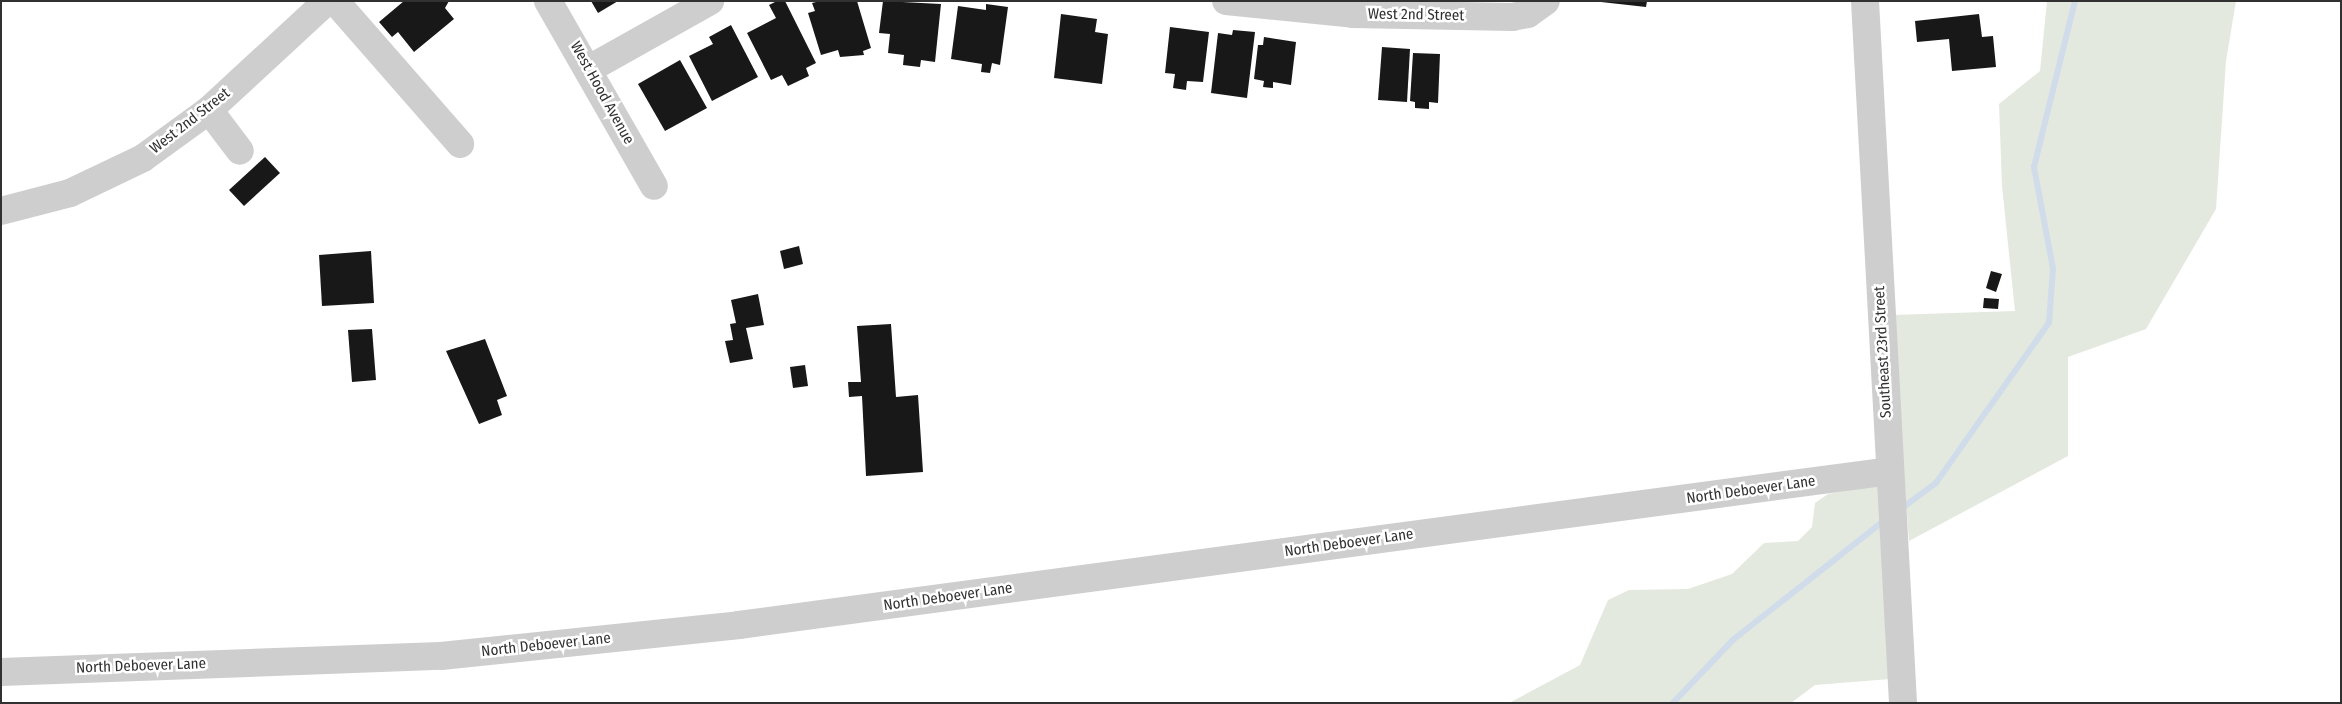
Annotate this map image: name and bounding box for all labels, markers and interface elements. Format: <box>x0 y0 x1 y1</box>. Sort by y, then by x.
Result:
street label: West 2nd Street <box>1368 5 1464 25</box>
street label: West Hood Avenue <box>566 38 638 148</box>
street label: West 2nd Street <box>147 84 233 158</box>
street label: Southeast 23rd Street <box>1871 286 1895 418</box>
street label: North Deboever Lane <box>1685 472 1817 508</box>
street label: North Deboever Lane <box>1283 525 1415 561</box>
street label: North Deboever Lane <box>882 579 1014 615</box>
street label: North Deboever Lane <box>480 629 612 661</box>
street label: North Deboever Lane <box>76 655 206 677</box>

